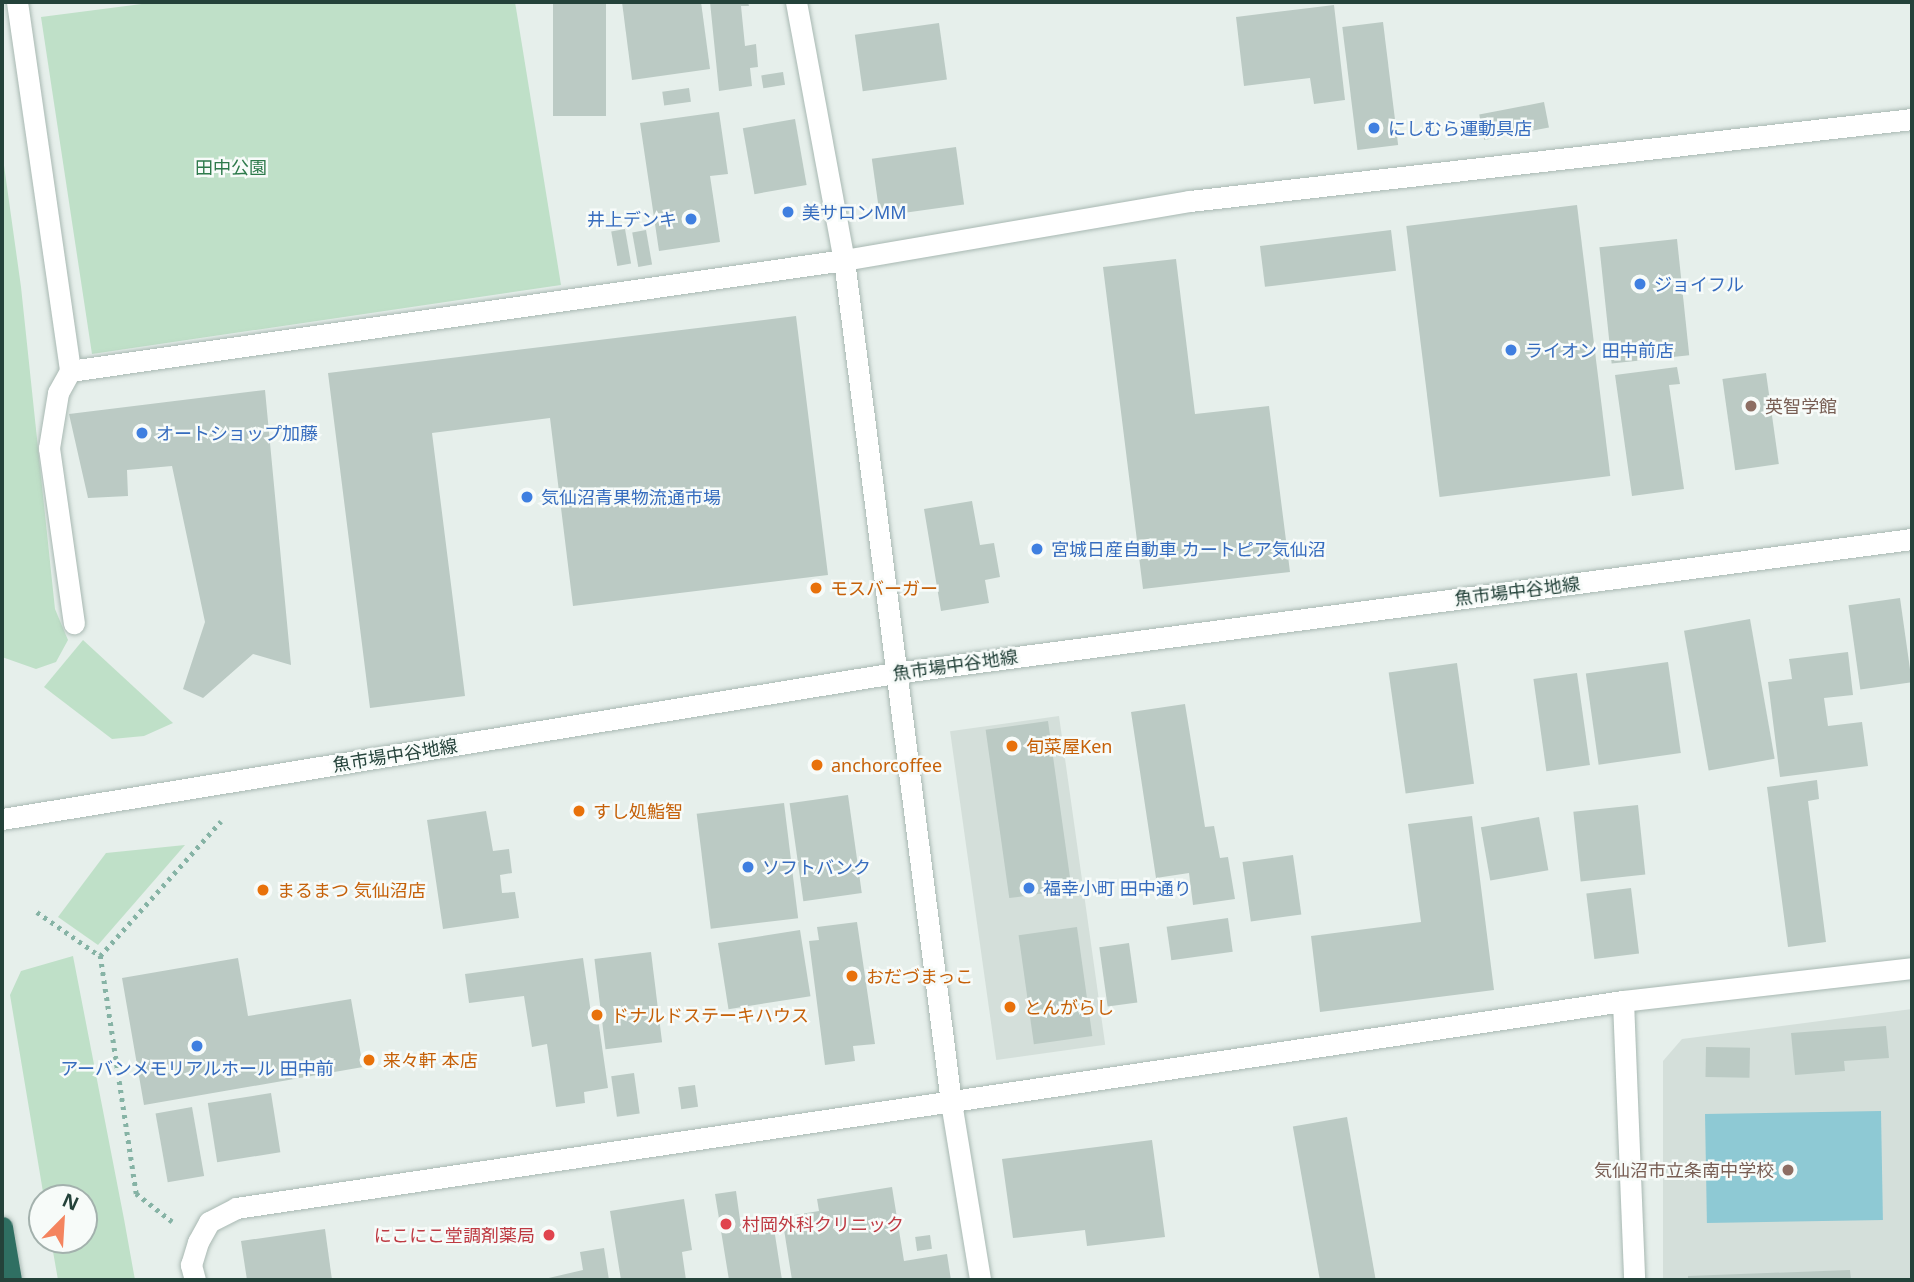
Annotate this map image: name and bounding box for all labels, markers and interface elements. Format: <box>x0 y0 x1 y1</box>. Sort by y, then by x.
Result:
place label: にしむら運動具店 <box>1388 117 1532 139</box>
marker: にしむら運動具店 <box>1366 120 1382 136</box>
park label: 田中公園 <box>195 156 267 178</box>
place label: 美サロンMM <box>802 201 907 223</box>
marker: 美サロンMM <box>780 204 796 220</box>
place label: 井上デンキ <box>587 208 677 230</box>
marker: 井上デンキ <box>683 211 699 227</box>
place label: ジョイフル <box>1654 273 1744 295</box>
marker: ジョイフル <box>1632 276 1648 292</box>
place label: ライオン 田中前店 <box>1525 339 1674 361</box>
marker: ライオン 田中前店 <box>1503 342 1519 358</box>
place label: 英智学館 <box>1765 395 1837 417</box>
marker: 英智学館 <box>1743 398 1759 414</box>
place label: オートショップ加藤 <box>156 422 318 444</box>
marker: オートショップ加藤 <box>134 425 150 441</box>
place label: 気仙沼青果物流通市場 <box>541 486 721 508</box>
marker: 気仙沼青果物流通市場 <box>519 489 535 505</box>
place label: 宮城日産自動車 カートピア気仙沼 <box>1051 538 1326 560</box>
marker: 宮城日産自動車 カートピア気仙沼 <box>1029 541 1045 557</box>
street label: 魚市場中谷地線 <box>1453 573 1581 609</box>
place label: モスバーガー <box>830 577 938 599</box>
marker: モスバーガー <box>808 580 824 596</box>
street label: 魚市場中谷地線 <box>891 646 1019 684</box>
street label: 魚市場中谷地線 <box>331 734 459 776</box>
place label: 旬菜屋Ken <box>1026 735 1112 757</box>
marker: 旬菜屋Ken <box>1004 738 1020 754</box>
place label: anchorcoffee <box>831 754 942 776</box>
marker: anchorcoffee <box>809 757 825 773</box>
place label: すし処鮨智 <box>593 800 683 822</box>
marker: すし処鮨智 <box>571 803 587 819</box>
place label: ソフトバンク <box>762 856 870 878</box>
marker: ソフトバンク <box>740 859 756 875</box>
place label: 福幸小町 田中通り <box>1043 877 1192 899</box>
place label: まるまつ 気仙沼店 <box>277 879 426 901</box>
marker: 福幸小町 田中通り <box>1021 880 1037 896</box>
marker: まるまつ 気仙沼店 <box>255 882 271 898</box>
place label: おだづまっこ <box>866 965 974 987</box>
marker: おだづまっこ <box>844 968 860 984</box>
place label: とんがらし <box>1024 996 1114 1018</box>
marker: とんがらし <box>1002 999 1018 1015</box>
place label: ドナルドステーキハウス <box>611 1004 809 1026</box>
marker: ドナルドステーキハウス <box>589 1007 605 1023</box>
marker: アーバンメモリアルホール 田中前 <box>189 1038 205 1054</box>
place label: 来々軒 本店 <box>383 1049 478 1071</box>
marker: 来々軒 本店 <box>361 1052 377 1068</box>
place label: アーバンメモリアルホール 田中前 <box>60 1057 334 1079</box>
place label: 気仙沼市立条南中学校 <box>1594 1159 1774 1181</box>
marker: 気仙沼市立条南中学校 <box>1780 1162 1796 1178</box>
north arrow <box>28 1184 98 1254</box>
text: N <box>58 1187 83 1217</box>
place label: 村岡外科クリニック <box>742 1213 904 1235</box>
marker: 村岡外科クリニック <box>716 1214 736 1234</box>
place label: にこにこ堂調剤薬局 <box>373 1224 535 1246</box>
marker: にこにこ堂調剤薬局 <box>541 1227 557 1243</box>

